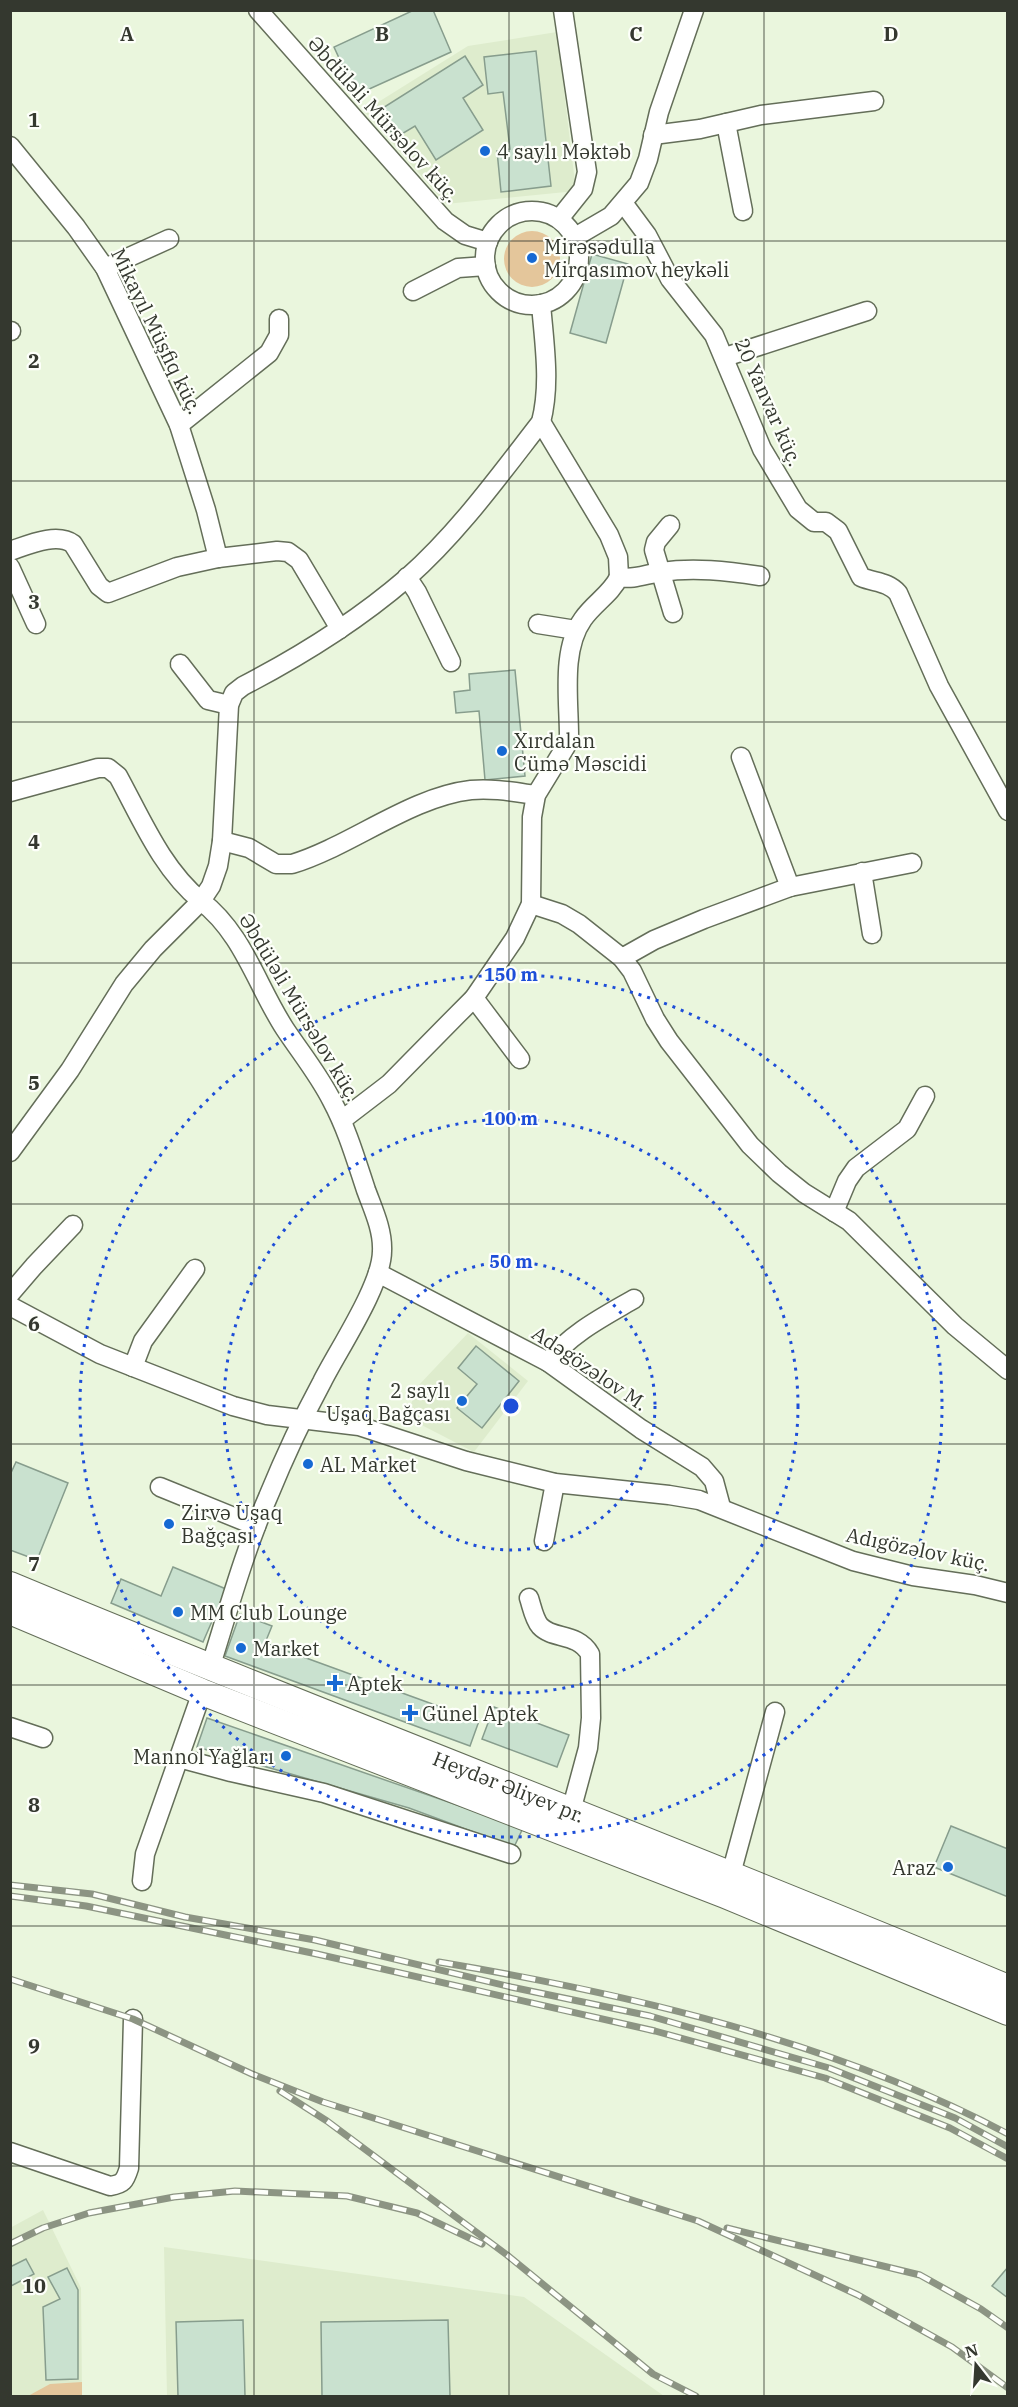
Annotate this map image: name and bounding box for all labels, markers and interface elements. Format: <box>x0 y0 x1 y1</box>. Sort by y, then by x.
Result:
text: A <box>120 20 134 47</box>
text: B <box>375 20 389 47</box>
text: C <box>629 20 643 47</box>
text: D <box>883 20 899 47</box>
street label: Əbdüləli Mürsəlov küç. <box>302 30 466 208</box>
text: 1 <box>28 106 40 133</box>
place label: 4 saylı Məktəb <box>497 138 631 165</box>
marker: 4 saylı Məktəb <box>478 144 492 158</box>
place label: Mirəsədulla Mirqasımov heykəli <box>544 233 729 283</box>
street label: Mikayıl Müşfiq küç. <box>105 243 209 419</box>
marker: Mirəsədulla Mirqasımov heykəli <box>525 251 539 265</box>
street label: 20 Yanvar küç. <box>729 334 809 470</box>
text: 2 <box>28 347 40 374</box>
text: 3 <box>28 588 40 615</box>
place label: Xırdalan Cümə Məscidi <box>514 727 647 777</box>
marker: Xırdalan Cümə Məscidi <box>495 744 509 758</box>
text: 4 <box>28 828 40 855</box>
street label: Əbdüləli Mürsəlov küç. <box>233 908 367 1106</box>
text: 150 m <box>484 963 539 986</box>
text: 5 <box>28 1069 40 1096</box>
text: 100 m <box>484 1107 539 1130</box>
text: 50 m <box>489 1250 533 1273</box>
text: 6 <box>28 1310 40 1337</box>
street label: Adəgözəlov M. <box>527 1319 653 1417</box>
place label: 2 saylı Uşaq Bağçası <box>326 1377 450 1427</box>
marker: 2 saylı Uşaq Bağçası <box>455 1394 469 1408</box>
centre of rings <box>501 1396 521 1416</box>
place label: AL Market <box>320 1451 417 1478</box>
marker: AL Market <box>301 1457 315 1471</box>
place label: Zirvə Uşaq Bağçası <box>181 1499 283 1549</box>
marker: Zirvə Uşaq Bağçası <box>162 1517 176 1531</box>
street label: Adıgözəlov küç. <box>844 1521 992 1577</box>
text: 7 <box>28 1550 40 1577</box>
place label: MM Club Lounge <box>190 1599 347 1626</box>
marker: MM Club Lounge <box>171 1605 185 1619</box>
place label: Market <box>253 1635 319 1662</box>
marker: Market <box>234 1641 248 1655</box>
place label: Aptek <box>347 1670 403 1697</box>
marker: Aptek <box>328 1676 342 1690</box>
place label: Günel Aptek <box>422 1700 538 1727</box>
marker: Günel Aptek <box>403 1706 417 1720</box>
place label: Mannol Yağları <box>133 1743 274 1770</box>
street label: Heydər Əliyev pr. <box>429 1744 589 1828</box>
marker: Mannol Yağları <box>279 1749 293 1763</box>
text: 8 <box>28 1791 40 1818</box>
place label: Araz <box>892 1854 936 1881</box>
marker: Araz <box>941 1860 955 1874</box>
text: 9 <box>28 2032 40 2059</box>
text: 10 <box>22 2272 46 2299</box>
north arrow <box>946 2335 1006 2395</box>
text: N <box>963 2339 981 2362</box>

